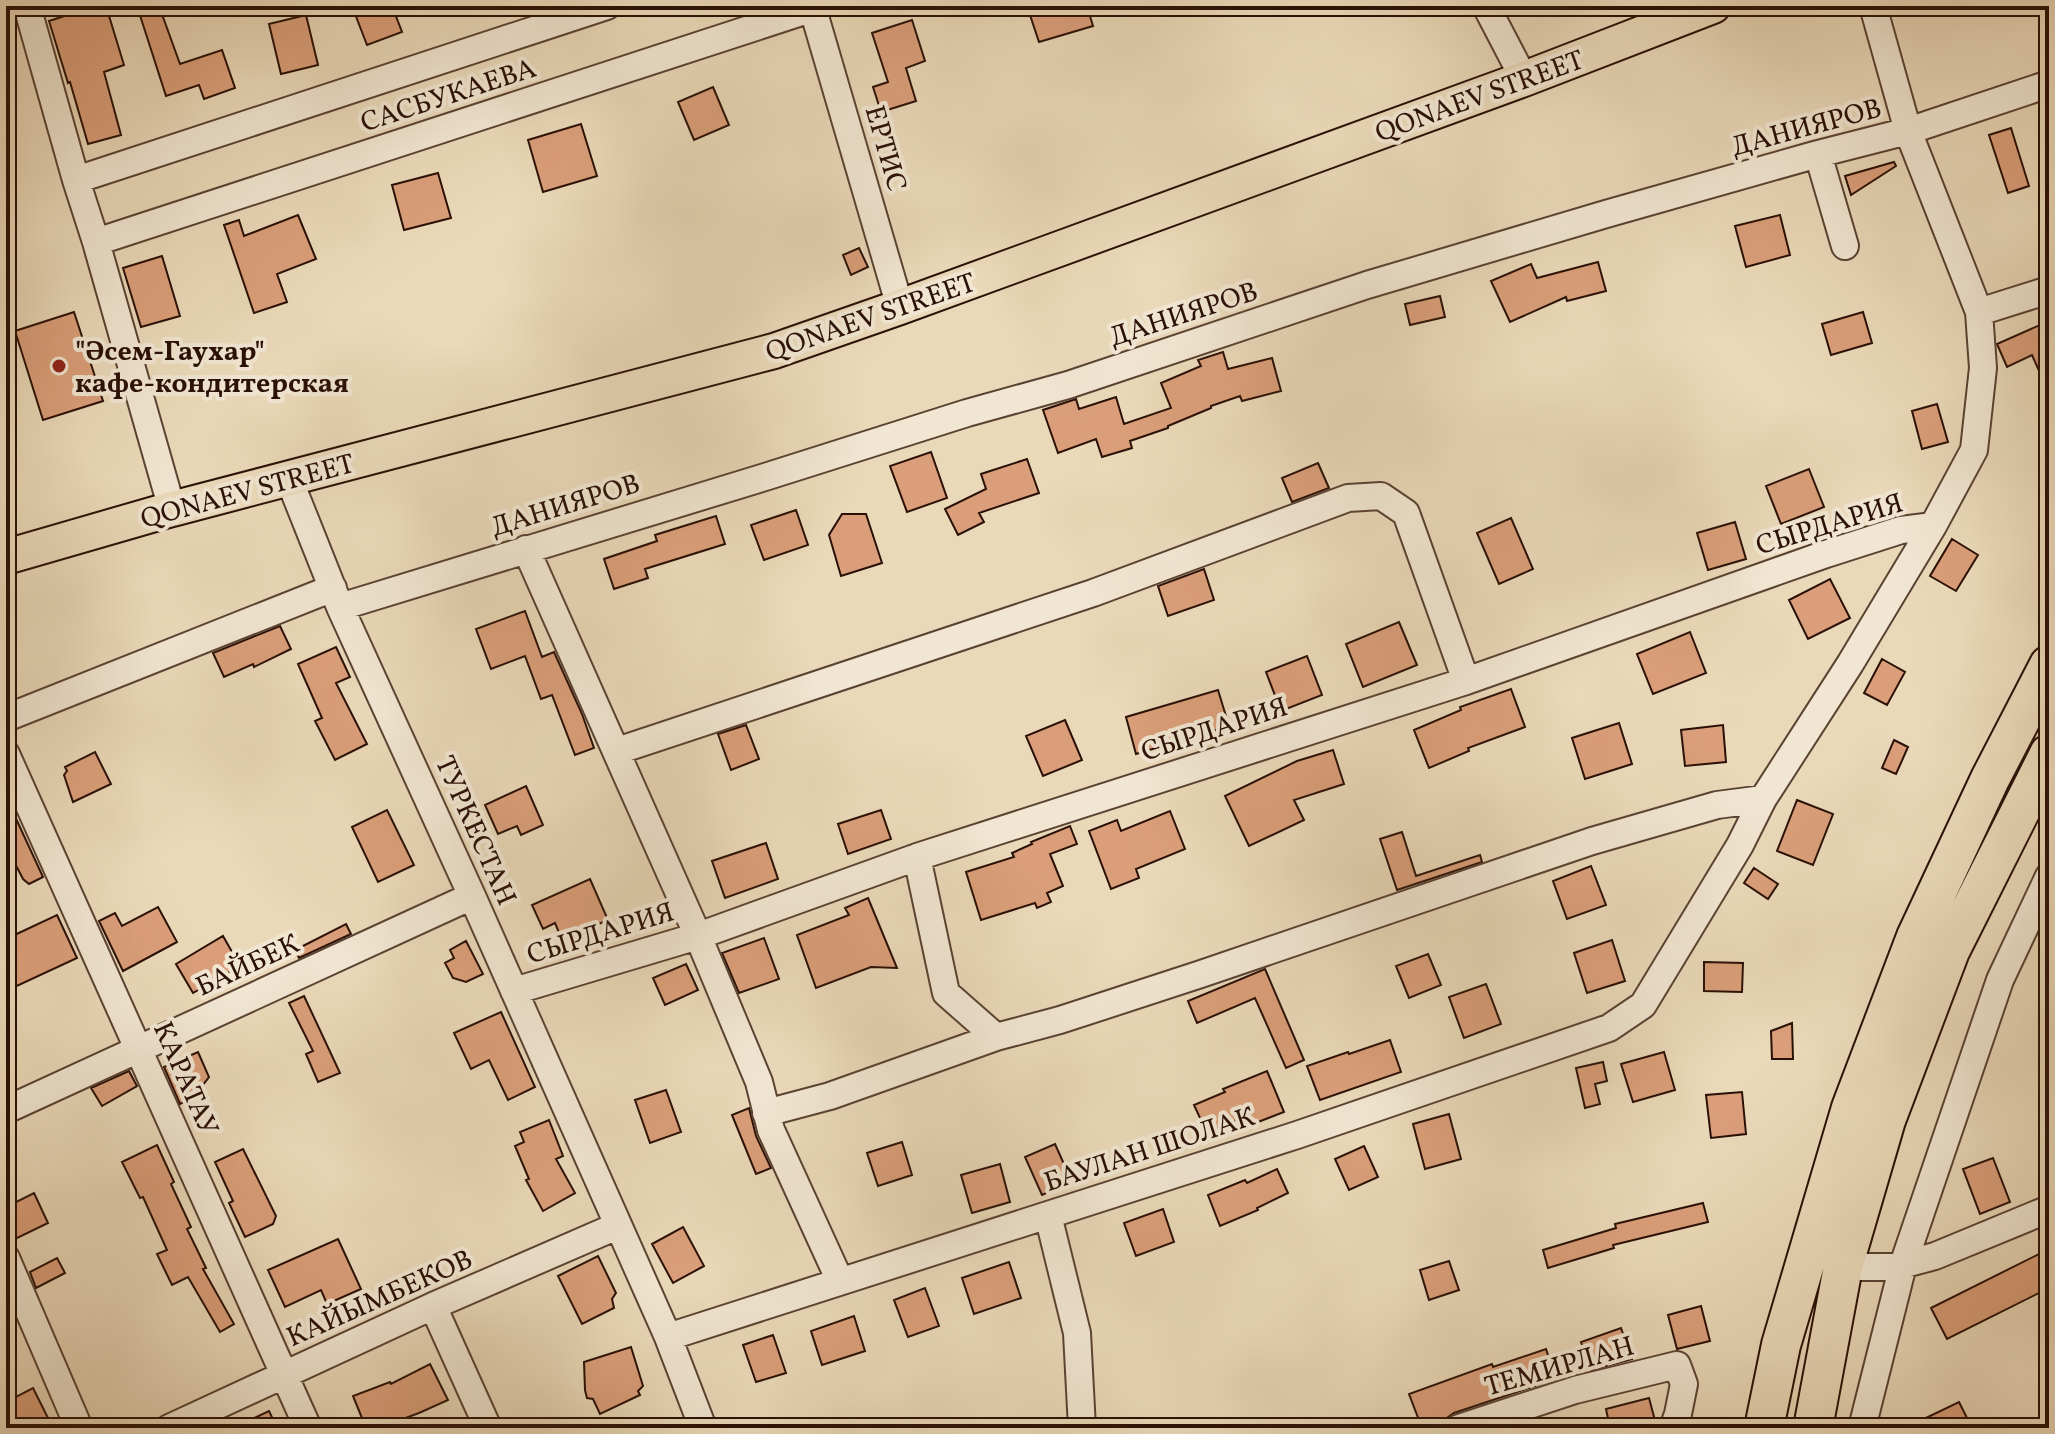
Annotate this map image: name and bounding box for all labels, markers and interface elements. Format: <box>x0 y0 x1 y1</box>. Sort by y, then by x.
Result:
street label: QONAEV STREET <box>1370 41 1590 153</box>
street label: САСБУКАЕВА <box>356 50 542 143</box>
street label: ДАНИЯРОВ <box>1727 90 1886 167</box>
street label: ЕРТИС <box>854 101 915 196</box>
street label: QONAEV STREET <box>761 264 981 373</box>
street label: ДАНИЯРОВ <box>1104 273 1263 358</box>
place label: "Әсем-Гаухар" кафе-кондитерская <box>75 333 349 404</box>
marker: "Әсем-Гаухар" кафе-кондитерская <box>50 357 68 375</box>
street label: QONAEV STREET <box>136 445 359 540</box>
street label: ДАНИЯРОВ <box>486 465 645 548</box>
street label: СЫРДАРИЯ <box>1751 485 1908 566</box>
street label: СЫРДАРИЯ <box>1136 688 1293 772</box>
street label: ТУРКЕСТАН <box>424 750 525 912</box>
street label: СЫРДАРИЯ <box>522 894 679 975</box>
street label: БАЙБЕК <box>190 925 306 1007</box>
street label: КАРАТАУ <box>142 1016 227 1142</box>
street label: БАУЛАН ШОЛАК <box>1039 1098 1260 1203</box>
street label: КАЙЫМБЕКОВ <box>281 1241 479 1358</box>
street label: ТЕМИРЛАН <box>1480 1327 1639 1407</box>

